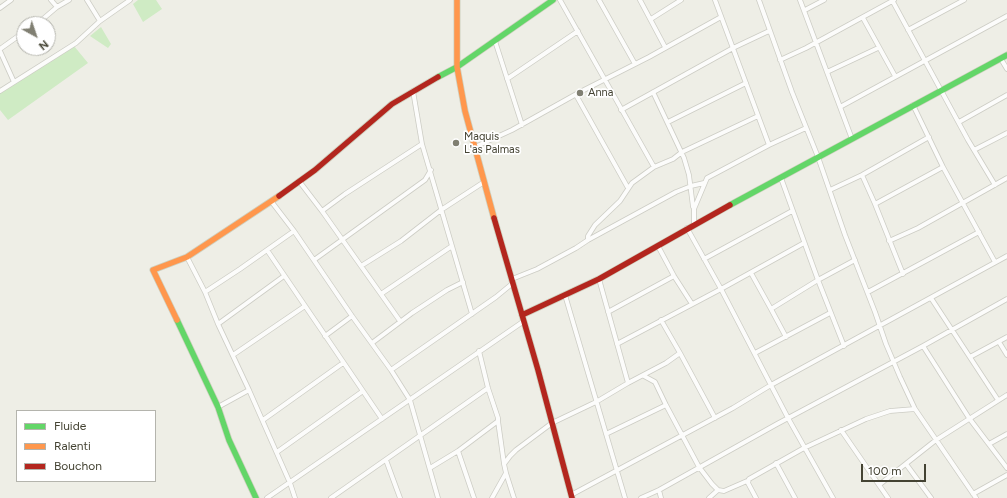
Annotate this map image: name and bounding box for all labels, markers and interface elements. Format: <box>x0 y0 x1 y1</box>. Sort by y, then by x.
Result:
north arrow <box>16 16 56 56</box>
text: N <box>36 37 51 53</box>
place label: Anna <box>588 86 613 100</box>
marker: Anna <box>575 88 585 98</box>
place label: Maquis L'as Palmas <box>464 130 520 156</box>
marker: Maquis L'as Palmas <box>451 138 461 148</box>
legend <box>16 410 156 482</box>
text: Fluide <box>54 419 86 433</box>
text: Ralenti <box>54 439 91 453</box>
scale bar <box>863 456 928 482</box>
text: Bouchon <box>54 459 102 473</box>
text: 100 m <box>868 464 902 478</box>

